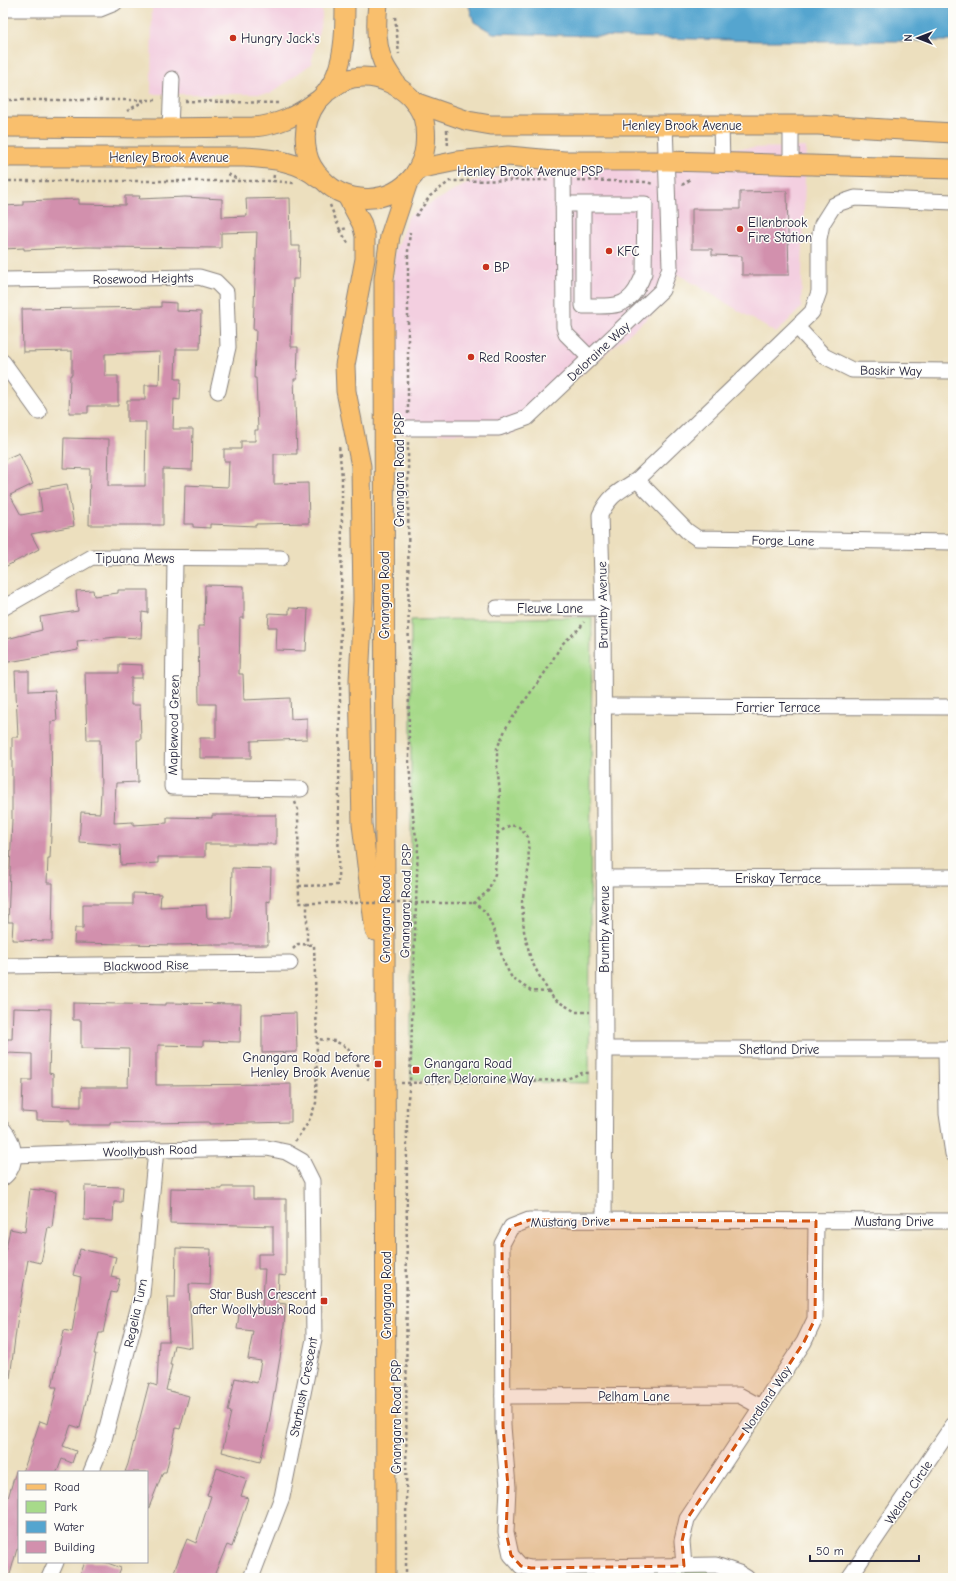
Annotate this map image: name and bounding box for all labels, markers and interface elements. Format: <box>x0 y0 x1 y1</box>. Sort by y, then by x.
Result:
north arrow <box>898 18 938 58</box>
place label: Hungry Jack's <box>241 31 320 46</box>
marker: Hungry Jack's <box>228 33 238 43</box>
text: N <box>902 34 915 42</box>
street label: Henley Brook Avenue <box>622 118 742 133</box>
street label: Henley Brook Avenue <box>109 150 229 165</box>
street label: Henley Brook Avenue PSP <box>457 164 603 179</box>
place label: Ellenbrook Fire Station <box>748 215 812 245</box>
marker: Ellenbrook Fire Station <box>735 224 745 234</box>
place label: KFC <box>617 244 639 259</box>
marker: KFC <box>604 246 614 256</box>
place label: BP <box>494 260 509 275</box>
marker: BP <box>481 262 491 272</box>
street label: Rosewood Heights <box>93 270 193 287</box>
street label: Deloraine Way <box>564 318 633 384</box>
place label: Red Rooster <box>479 350 547 365</box>
marker: Red Rooster <box>466 352 476 362</box>
street label: Baskir Way <box>860 362 922 379</box>
street label: Gnangara Road PSP <box>392 413 407 527</box>
street label: Forge Lane <box>751 532 815 549</box>
street label: Tipuana Mews <box>96 551 174 566</box>
street label: Gnangara Road <box>377 551 392 639</box>
street label: Brumby Avenue <box>594 561 611 649</box>
street label: Fleuve Lane <box>517 601 584 616</box>
street label: Maplewood Green <box>165 674 182 776</box>
street label: Farrier Terrace <box>736 700 821 715</box>
street label: Gnangara Road PSP <box>397 844 414 958</box>
street label: Eriskay Terrace <box>735 871 822 886</box>
street label: Gnangara Road <box>378 875 393 963</box>
street label: Brumby Avenue <box>597 885 612 973</box>
street label: Blackwood Rise <box>103 957 189 974</box>
street label: Shetland Drive <box>739 1042 820 1057</box>
place label: Gnangara Road before Henley Brook Avenue <box>242 1050 370 1080</box>
place label: Gnangara Road after Deloraine Way <box>424 1056 534 1086</box>
marker: Gnangara Road before Henley Brook Avenue <box>373 1059 383 1069</box>
marker: Gnangara Road after Deloraine Way <box>411 1065 421 1075</box>
street label: Woollybush Road <box>103 1141 197 1160</box>
street label: Mustang Drive <box>530 1213 610 1230</box>
street label: Mustang Drive <box>854 1214 934 1229</box>
street label: Gnangara Road <box>379 1251 394 1339</box>
street label: Regelia Turn <box>121 1277 150 1349</box>
place label: Star Bush Crescent after Woollybush Road <box>192 1287 317 1317</box>
marker: Star Bush Crescent after Woollybush Road <box>319 1296 329 1306</box>
street label: Starbush Crescent <box>286 1335 321 1438</box>
street label: Gnangara Road PSP <box>389 1360 404 1474</box>
street label: Nordland Way <box>738 1363 795 1436</box>
street label: Pelham Lane <box>598 1389 670 1404</box>
street label: Welara Circle <box>882 1457 936 1527</box>
legend <box>18 1471 148 1563</box>
text: Road <box>54 1480 80 1494</box>
text: Park <box>54 1500 77 1514</box>
text: Water <box>54 1520 84 1534</box>
scale bar <box>810 1537 919 1563</box>
text: Building <box>54 1540 95 1554</box>
text: 50 m <box>816 1544 844 1558</box>

